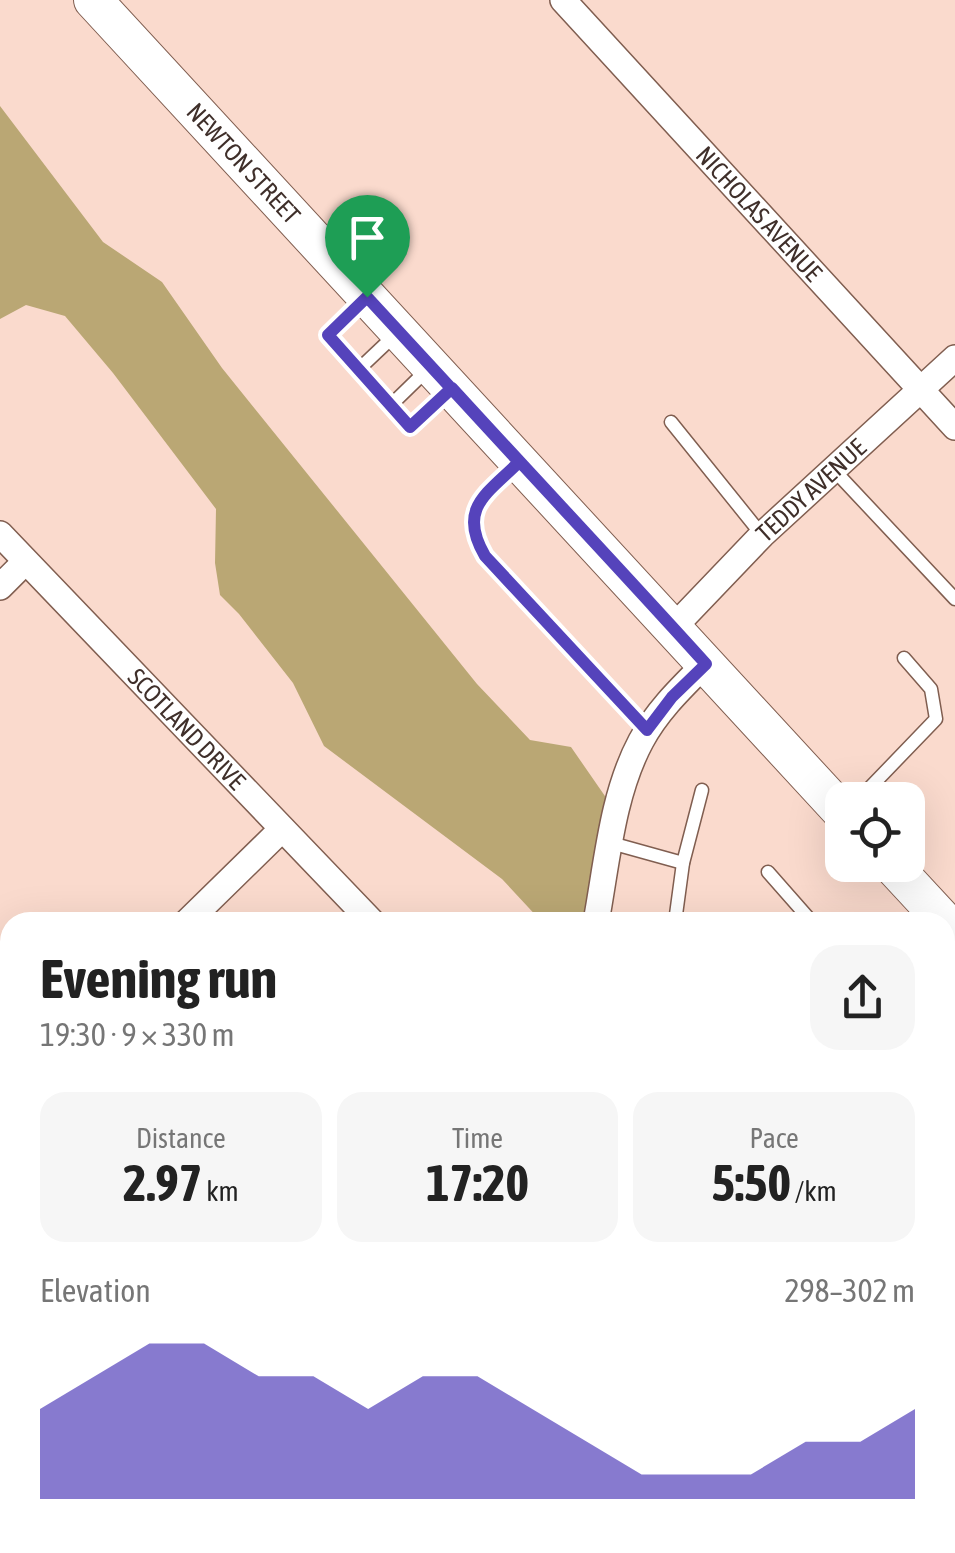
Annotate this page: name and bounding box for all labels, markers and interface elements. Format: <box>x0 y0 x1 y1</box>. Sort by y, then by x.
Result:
street label: NEWTON STREET <box>181 97 306 229</box>
street label: NICHOLAS AVENUE <box>691 141 828 287</box>
pin <box>325 195 410 298</box>
icon: arrive <box>340 210 395 265</box>
street label: TEDDY AVENUE <box>750 433 872 547</box>
street label: SCOTLAND DRIVE <box>123 663 251 795</box>
map controls <box>825 782 925 882</box>
button: locate <box>825 782 925 882</box>
button: share <box>810 945 915 1050</box>
text: Evening run <box>40 947 277 1010</box>
text: 19:30 · 9 × 330 m <box>40 1016 234 1053</box>
text: Distance <box>136 1122 226 1154</box>
text: Time <box>452 1122 503 1154</box>
text: Pace <box>750 1122 799 1154</box>
text: 2.97 <box>123 1154 202 1212</box>
text: 17:20 <box>426 1154 529 1212</box>
text: 5:50 <box>712 1154 791 1212</box>
text: km <box>202 1175 239 1207</box>
text: /km <box>791 1175 837 1207</box>
text: Elevation <box>40 1272 151 1309</box>
text: 298–302 m <box>785 1272 915 1309</box>

